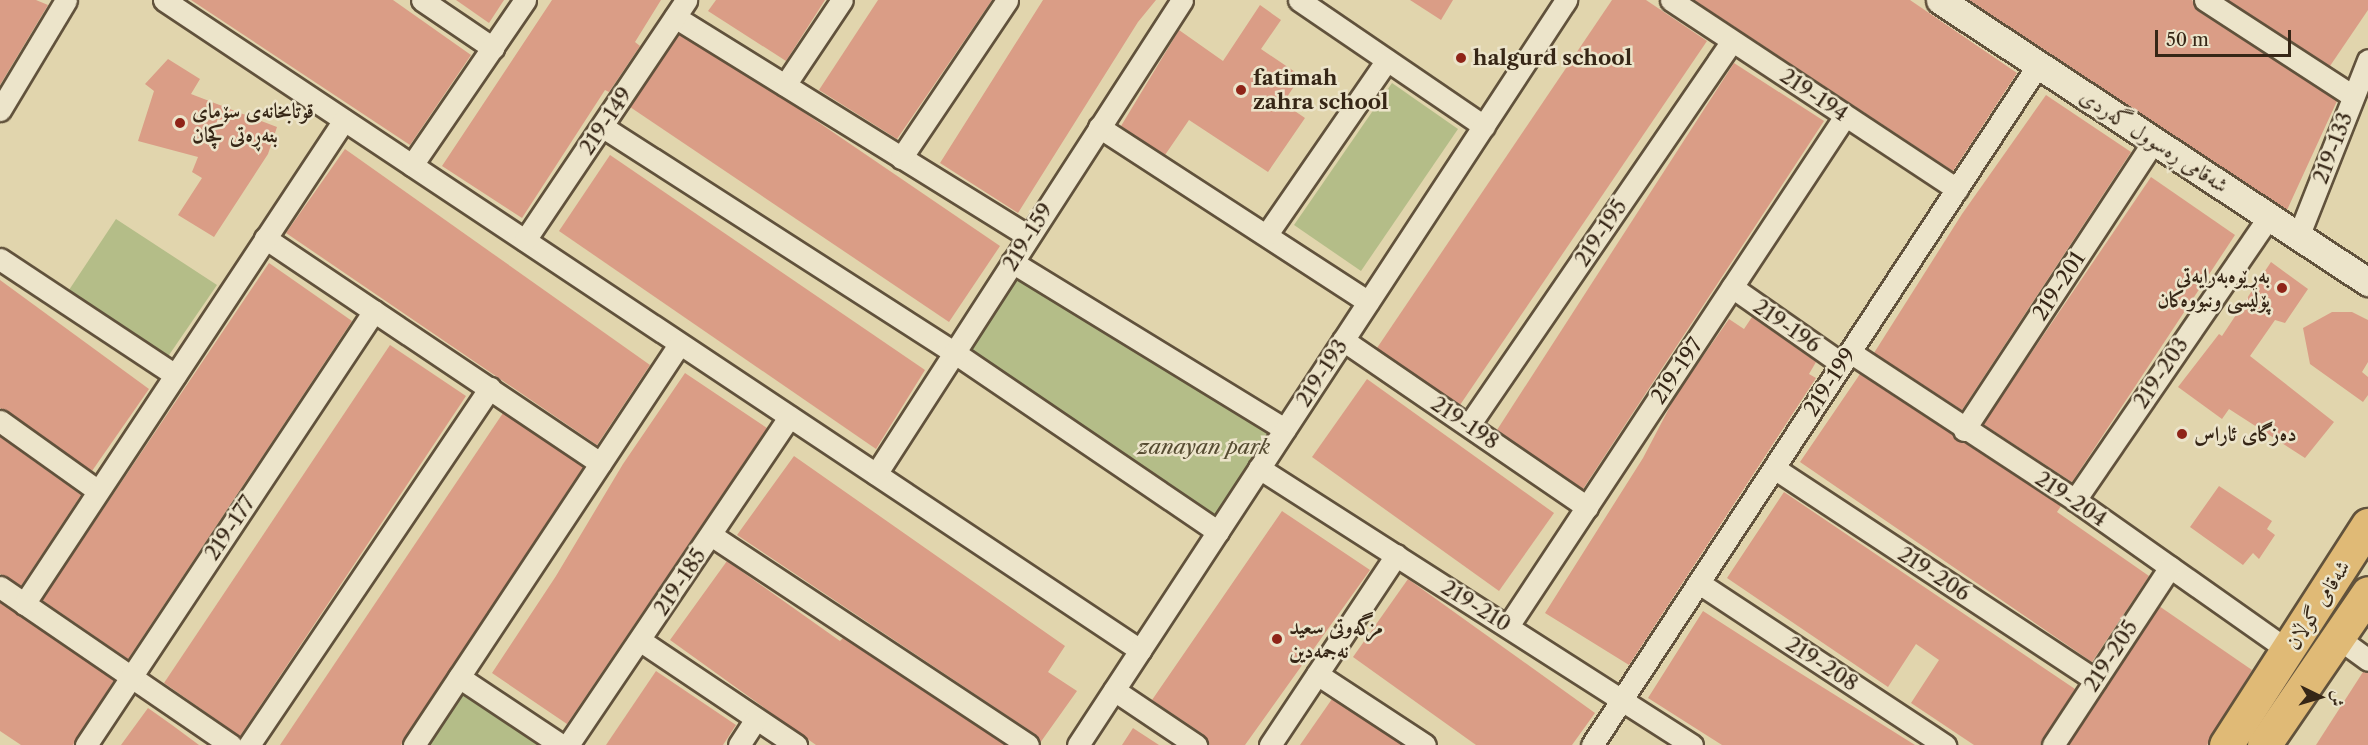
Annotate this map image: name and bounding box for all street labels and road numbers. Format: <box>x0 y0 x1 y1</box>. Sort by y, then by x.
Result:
street label: 219-194 <box>1776 63 1852 127</box>
street label: 219-149 <box>574 83 638 159</box>
street label: شەقامی ڕەسوول گەردی <box>2075 84 2233 198</box>
street label: 219-133 <box>2308 109 2358 187</box>
street label: 219-195 <box>1570 195 1632 271</box>
street label: 219-159 <box>997 198 1059 276</box>
street label: 219-201 <box>2027 247 2091 325</box>
street label: 219-196 <box>1749 294 1825 358</box>
street label: 219-197 <box>1646 333 1708 409</box>
street label: 219-203 <box>2128 333 2194 413</box>
street label: 219-193 <box>1291 335 1353 411</box>
street label: 219-199 <box>1799 343 1861 421</box>
street label: 219-198 <box>1426 391 1504 455</box>
street label: 219-204 <box>2031 466 2111 532</box>
street label: 219-177 <box>199 491 261 565</box>
street label: 219-206 <box>1893 542 1975 606</box>
street label: 219-185 <box>649 544 711 620</box>
street label: شەقامی گوڵان <box>2281 555 2355 655</box>
street label: 219-210 <box>1437 575 1515 637</box>
street label: 219-205 <box>2079 616 2143 696</box>
street label: 219-208 <box>1781 631 1863 697</box>

